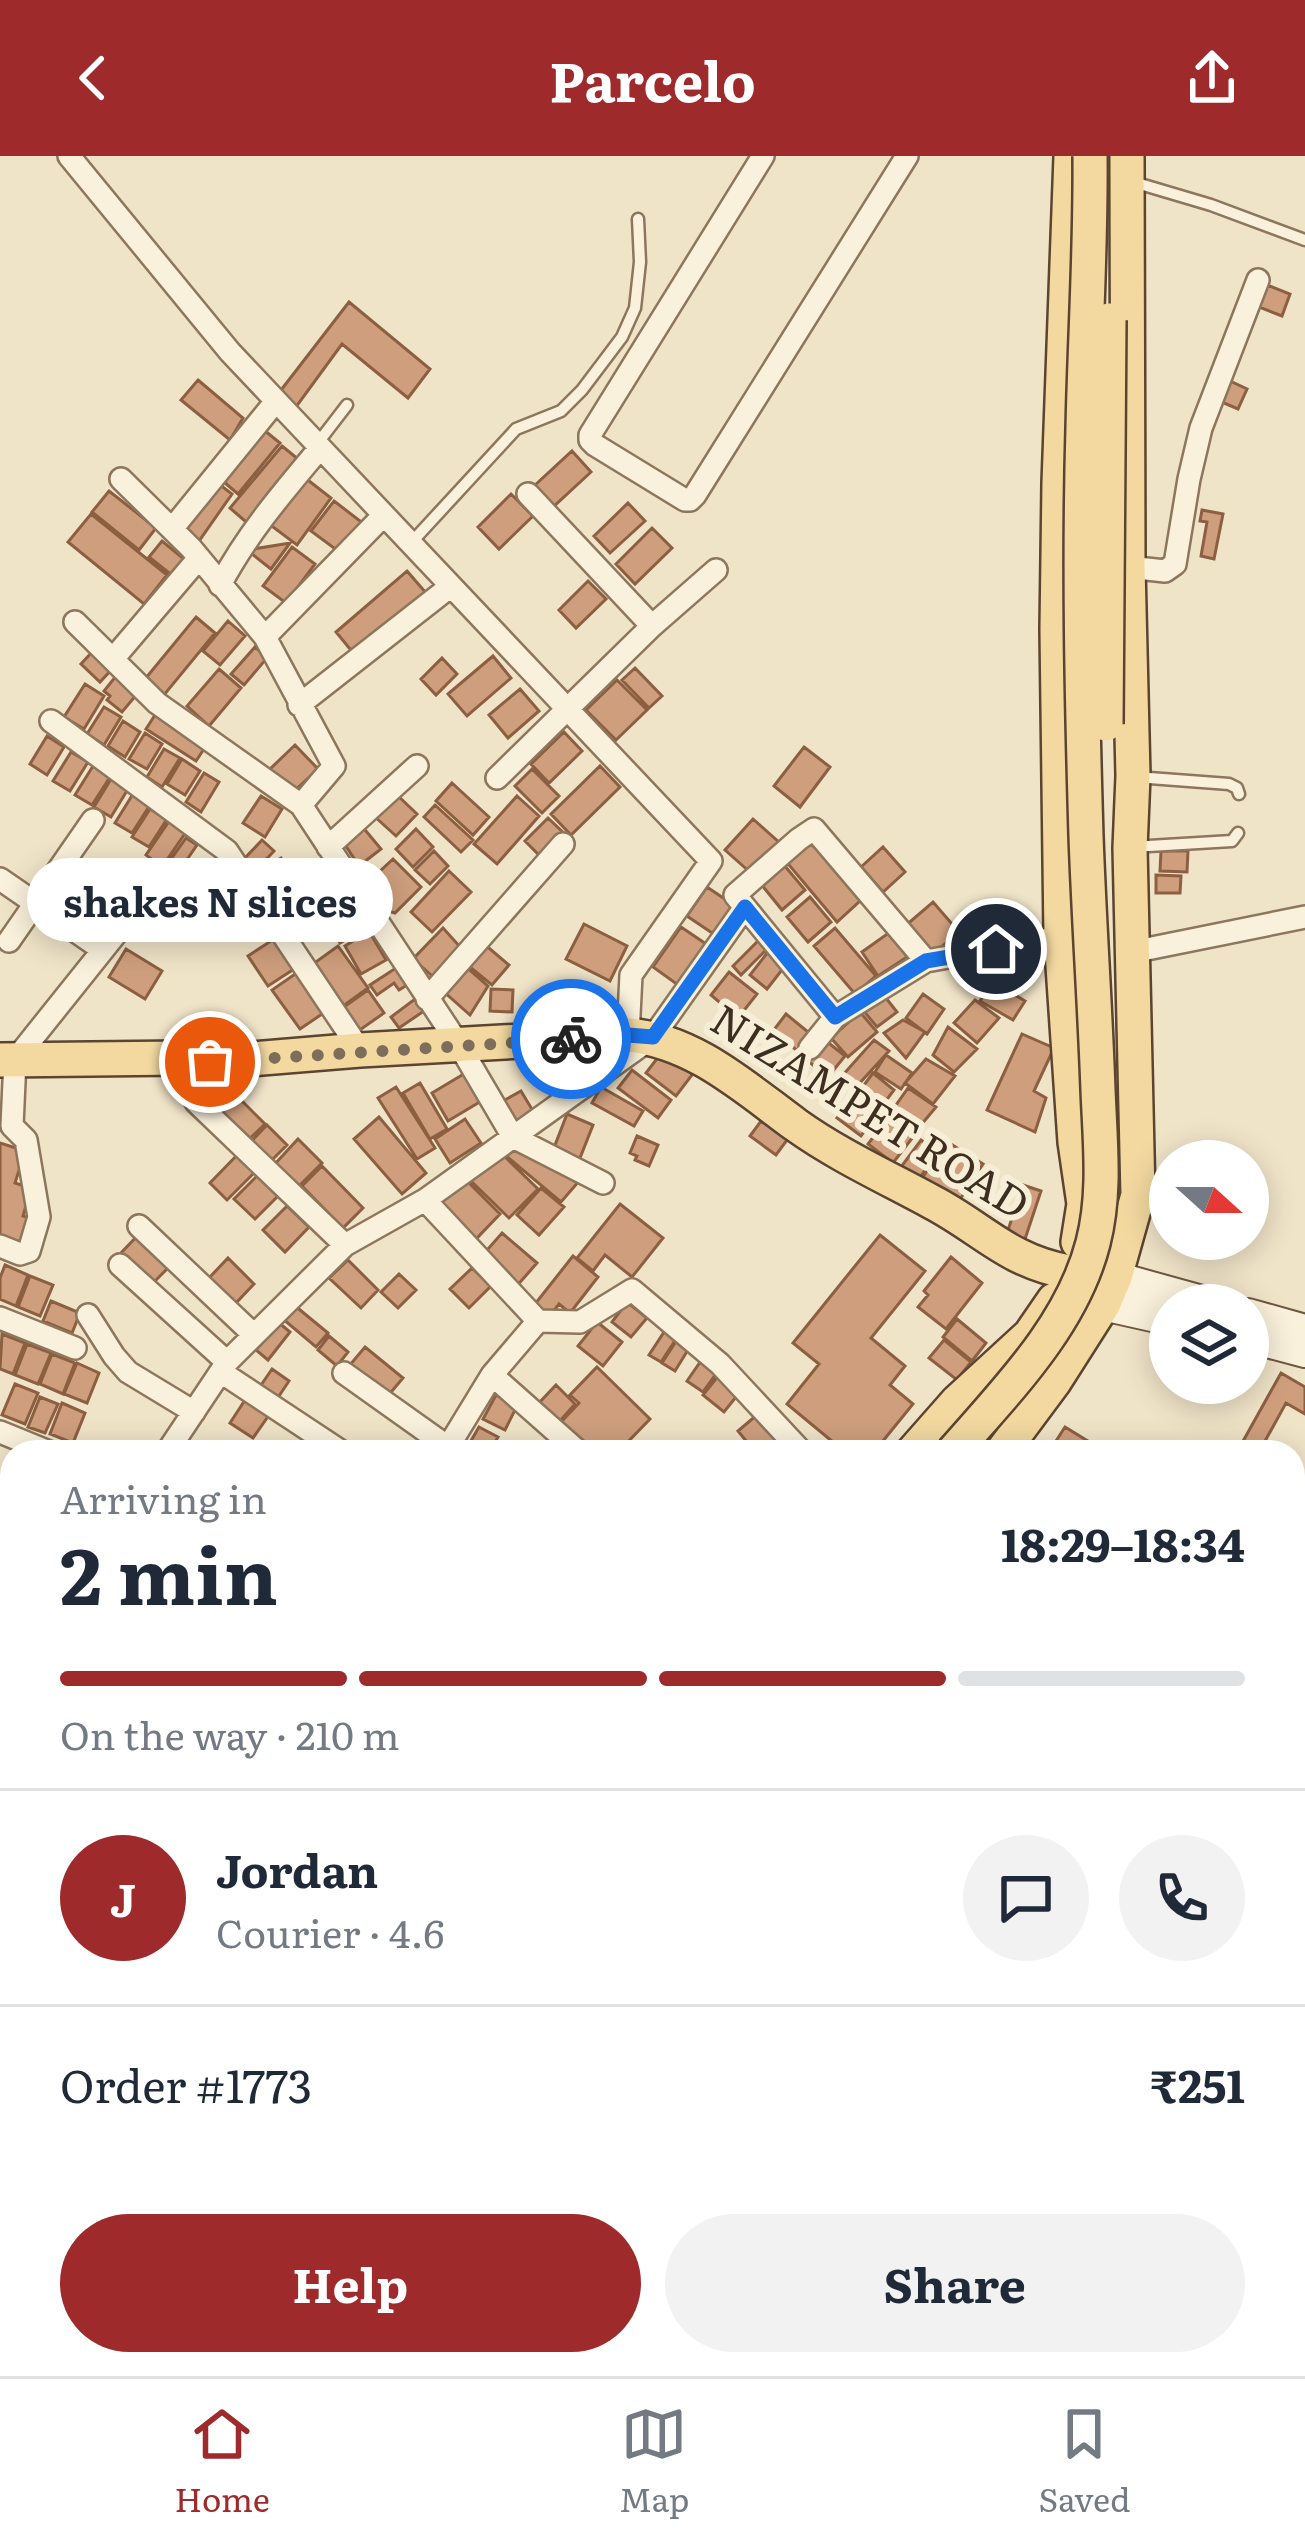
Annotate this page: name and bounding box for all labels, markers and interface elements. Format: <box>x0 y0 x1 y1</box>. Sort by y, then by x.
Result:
text: Parcelo <box>549 38 756 119</box>
icon: back <box>60 45 126 111</box>
icon: share <box>1179 45 1245 111</box>
callout: shakes N slices <box>27 858 393 942</box>
text: shakes N slices <box>63 871 357 929</box>
pin <box>945 898 1047 1000</box>
icon: home <box>963 916 1029 982</box>
courier <box>511 979 631 1099</box>
street label: NIZAMPET ROAD <box>700 987 1043 1232</box>
icon: bike <box>538 1006 604 1072</box>
pin <box>159 1011 261 1113</box>
icon: bag <box>177 1029 243 1095</box>
north arrow <box>1149 1140 1269 1260</box>
map controls <box>1149 1140 1269 1404</box>
button: layers <box>1149 1284 1269 1404</box>
text: Arriving in <box>60 1468 267 1526</box>
text: 18:29–18:34 <box>1001 1509 1245 1576</box>
text: 2 min <box>60 1513 278 1629</box>
text: On the way · 210 m <box>60 1704 400 1762</box>
text: Jordan <box>216 1835 378 1902</box>
button: chat <box>963 1835 1089 1961</box>
button: phone <box>1119 1835 1245 1961</box>
text: J <box>110 1864 136 1931</box>
text: Courier · 4.6 <box>216 1902 444 1960</box>
text: Order #1773 <box>60 2050 312 2117</box>
text: ₹251 <box>1150 2050 1245 2117</box>
button: Help <box>60 2214 641 2352</box>
button: Share <box>665 2214 1245 2352</box>
tab: Home <box>175 2401 270 2522</box>
tab: Map <box>619 2401 689 2522</box>
tab: Saved <box>1039 2401 1130 2522</box>

